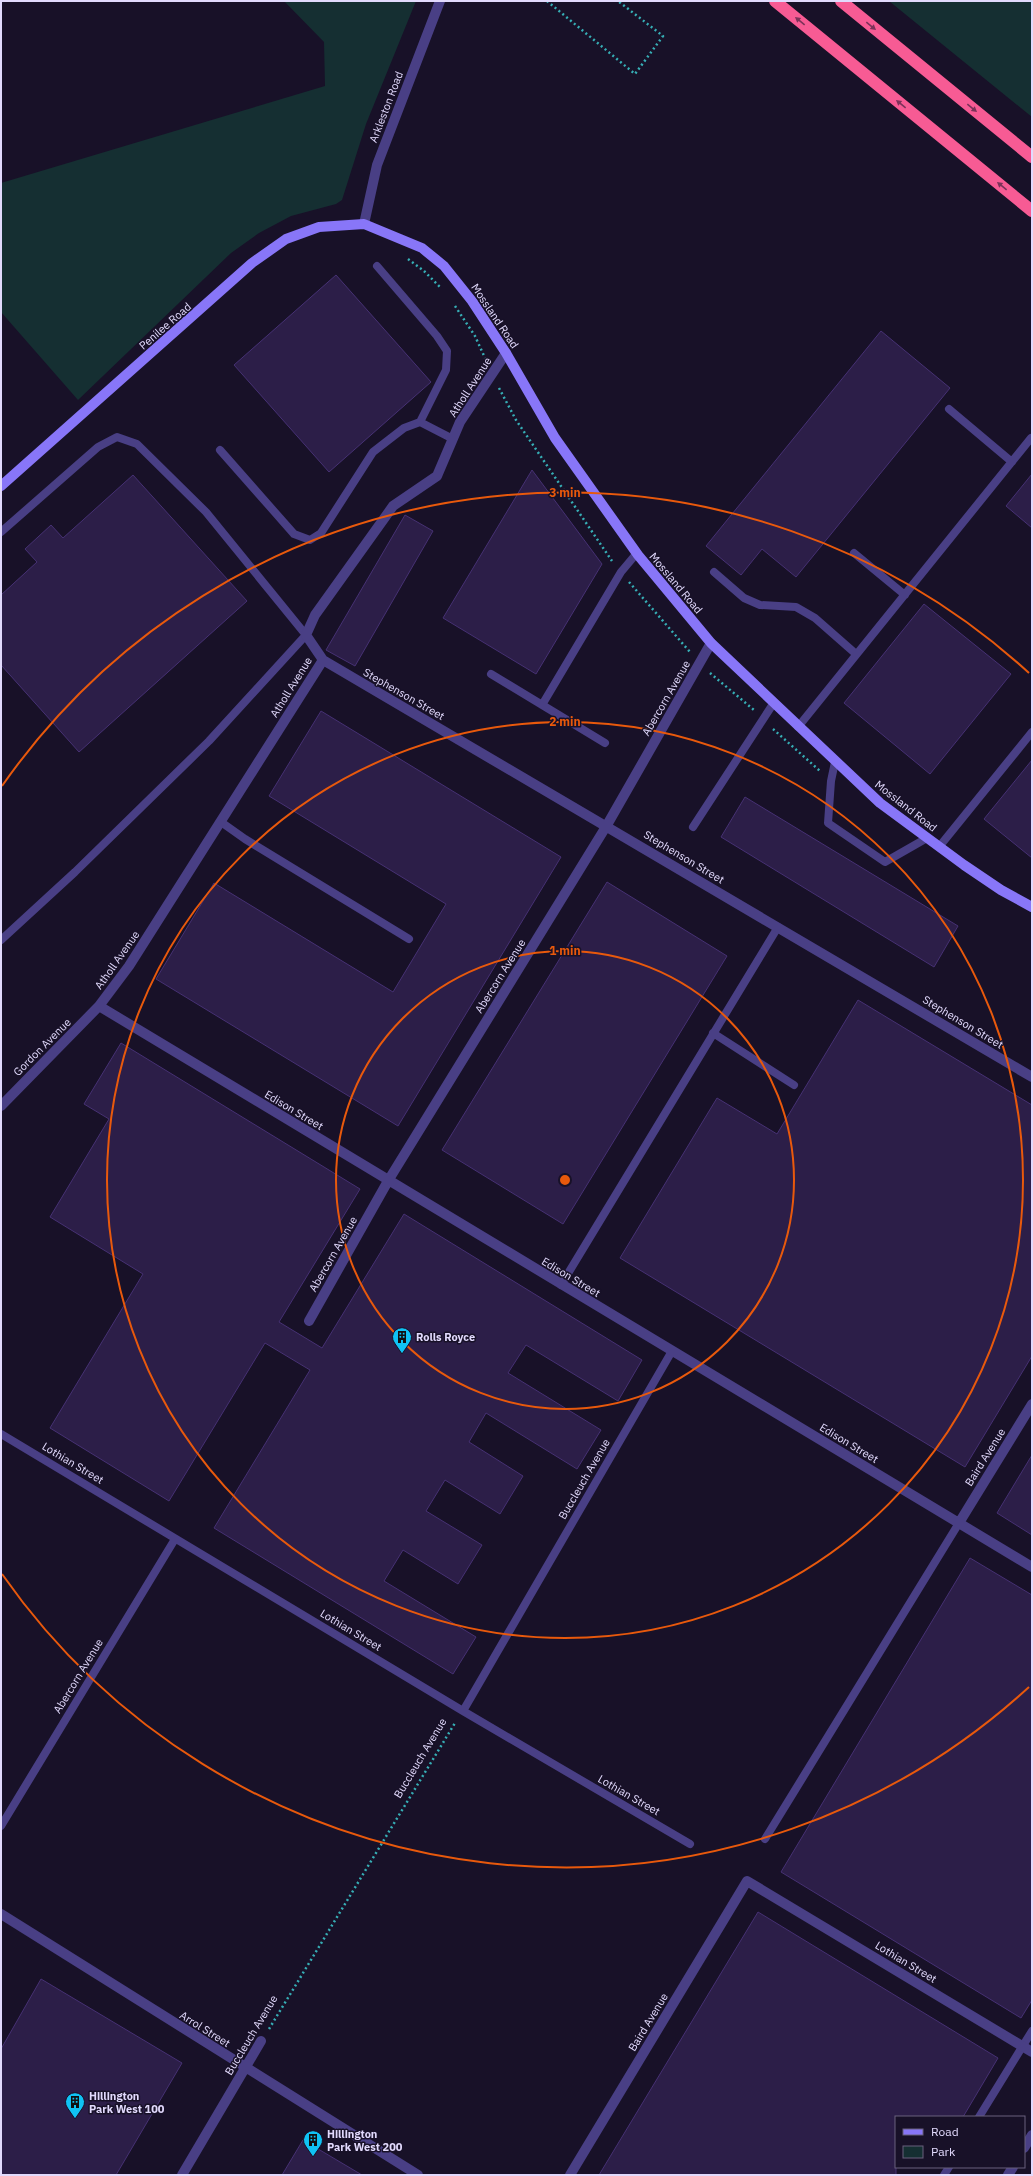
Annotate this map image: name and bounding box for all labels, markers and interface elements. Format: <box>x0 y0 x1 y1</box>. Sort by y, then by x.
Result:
one-way arrow <box>795 17 806 26</box>
one-way arrow <box>866 21 877 30</box>
street label: Arkleston Road <box>366 69 406 145</box>
one-way arrow <box>896 99 907 108</box>
one-way arrow <box>967 104 977 113</box>
one-way arrow <box>996 182 1007 190</box>
street label: Mossland Road <box>468 281 522 351</box>
street label: Penilee Road <box>136 300 194 352</box>
street label: Atholl Avenue <box>445 354 495 420</box>
text: 3 min <box>549 485 581 500</box>
street label: Mossland Road <box>646 550 706 616</box>
street label: Atholl Avenue <box>267 654 315 720</box>
street label: Abercorn Avenue <box>639 658 693 738</box>
street label: Stephenson Street <box>361 665 447 723</box>
text: 2 min <box>549 714 581 729</box>
street label: Mossland Road <box>872 777 940 835</box>
street label: Stephenson Street <box>641 827 727 887</box>
street label: Atholl Avenue <box>92 928 142 992</box>
street label: Abercorn Avenue <box>472 936 528 1016</box>
text: 1 min <box>549 943 581 958</box>
street label: Stephenson Street <box>920 992 1006 1052</box>
street label: Gordon Avenue <box>10 1015 74 1079</box>
street label: Edison Street <box>262 1087 326 1133</box>
centre of rings <box>558 1173 572 1187</box>
street label: Abercorn Avenue <box>306 1214 360 1294</box>
street label: Edison Street <box>539 1254 603 1300</box>
building icon: Rolls Royce <box>391 1326 413 1354</box>
place label: Rolls Royce <box>416 1330 475 1344</box>
street label: Edison Street <box>817 1420 881 1466</box>
street label: Baird Avenue <box>962 1426 1008 1488</box>
street label: Buccleuch Avenue <box>555 1436 613 1522</box>
street label: Lothian Street <box>40 1439 106 1487</box>
street label: Lothian Street <box>318 1606 384 1654</box>
street label: Abercorn Avenue <box>50 1636 106 1716</box>
street label: Buccleuch Avenue <box>391 1715 449 1801</box>
street label: Lothian Street <box>595 1772 663 1818</box>
street label: Lothian Street <box>873 1938 939 1986</box>
street label: Baird Avenue <box>625 1990 671 2054</box>
street label: Buccleuch Avenue <box>222 1992 280 2078</box>
street label: Arrol Street <box>177 2008 233 2050</box>
place label: Hillington Park West 100 <box>89 2089 165 2116</box>
building icon: Hillington Park West 100 <box>64 2091 86 2119</box>
legend <box>895 2116 1025 2168</box>
text: Road <box>931 2124 959 2139</box>
place label: Hillington Park West 200 <box>327 2127 403 2154</box>
building icon: Hillington Park West 200 <box>302 2129 324 2157</box>
text: Park <box>931 2144 956 2159</box>

